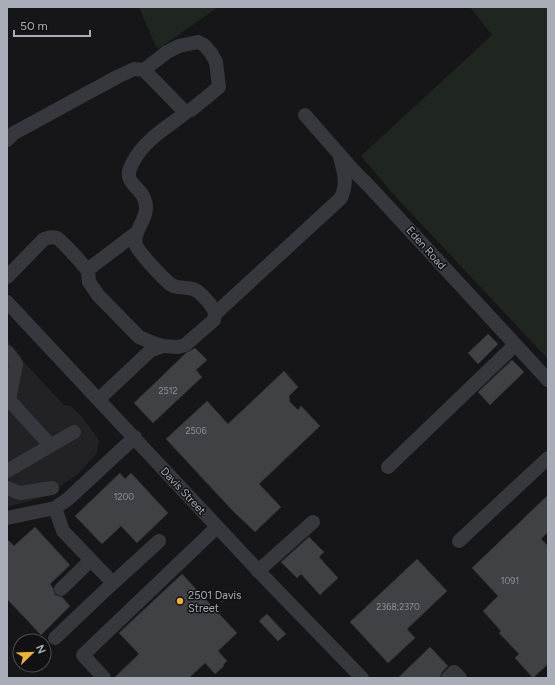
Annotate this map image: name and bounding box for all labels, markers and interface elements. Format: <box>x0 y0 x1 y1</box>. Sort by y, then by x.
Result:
scale bar <box>14 12 90 38</box>
text: 50 m <box>20 19 48 33</box>
street label: Eden Road <box>403 224 449 272</box>
house number: 2512 <box>159 385 177 396</box>
house number: 2506 <box>185 425 207 436</box>
street label: Davis Street <box>158 465 208 517</box>
house number: 1200 <box>114 491 134 502</box>
house number: 1091 <box>501 575 519 586</box>
place label: 2501 Davis Street <box>188 589 241 615</box>
marker: 2501 Davis Street <box>175 596 185 606</box>
house number: 2368;2370 <box>376 601 420 612</box>
north arrow <box>12 633 52 673</box>
text: N <box>33 643 48 656</box>

